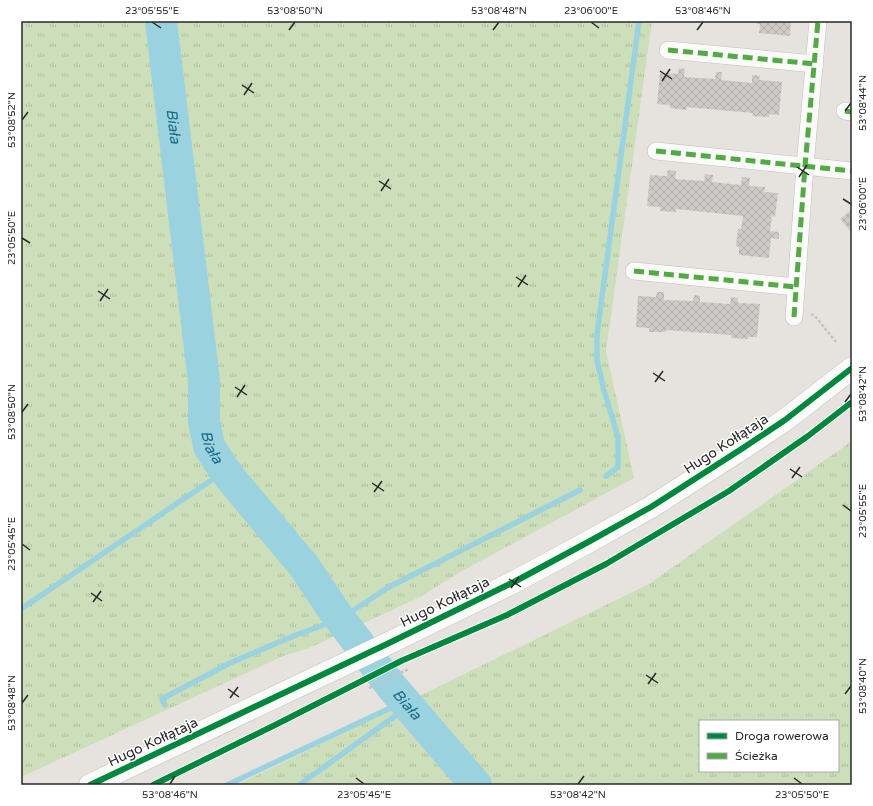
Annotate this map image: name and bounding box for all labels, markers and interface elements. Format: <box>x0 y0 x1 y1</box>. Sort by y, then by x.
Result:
text: 23°05'55"E <box>125 5 179 17</box>
text: 53°08'50"N <box>267 5 323 17</box>
text: 53°08'48"N <box>471 5 527 17</box>
text: 23°06'00"E <box>564 5 618 17</box>
text: 53°08'46"N <box>675 5 731 17</box>
text: 53°08'44"N <box>857 75 869 131</box>
text: 53°08'52"N <box>6 92 18 148</box>
water label: Biała <box>163 108 185 145</box>
text: 23°06'00"E <box>857 177 869 231</box>
text: 23°05'50"E <box>6 211 18 265</box>
text: 53°08'42"N <box>857 366 869 422</box>
text: 53°08'50"N <box>6 384 18 440</box>
street label: Hugo Kołłątaja <box>681 410 771 478</box>
water label: Biała <box>197 429 227 468</box>
text: 23°05'55"E <box>857 484 869 538</box>
text: 23°05'45"E <box>6 517 18 571</box>
street label: Hugo Kołłątaja <box>398 573 492 631</box>
text: 53°08'40"N <box>857 658 869 714</box>
text: 53°08'48"N <box>6 675 18 731</box>
water label: Biała <box>389 685 425 724</box>
street label: Hugo Kołłątaja <box>105 714 201 770</box>
legend <box>699 720 839 772</box>
text: Droga rowerowa <box>735 729 829 743</box>
text: Ścieżka <box>735 749 778 763</box>
text: 53°08'46"N <box>142 789 198 801</box>
text: 23°05'45"E <box>337 789 391 801</box>
text: 53°08'42"N <box>550 789 606 801</box>
text: 23°05'50"E <box>775 789 829 801</box>

